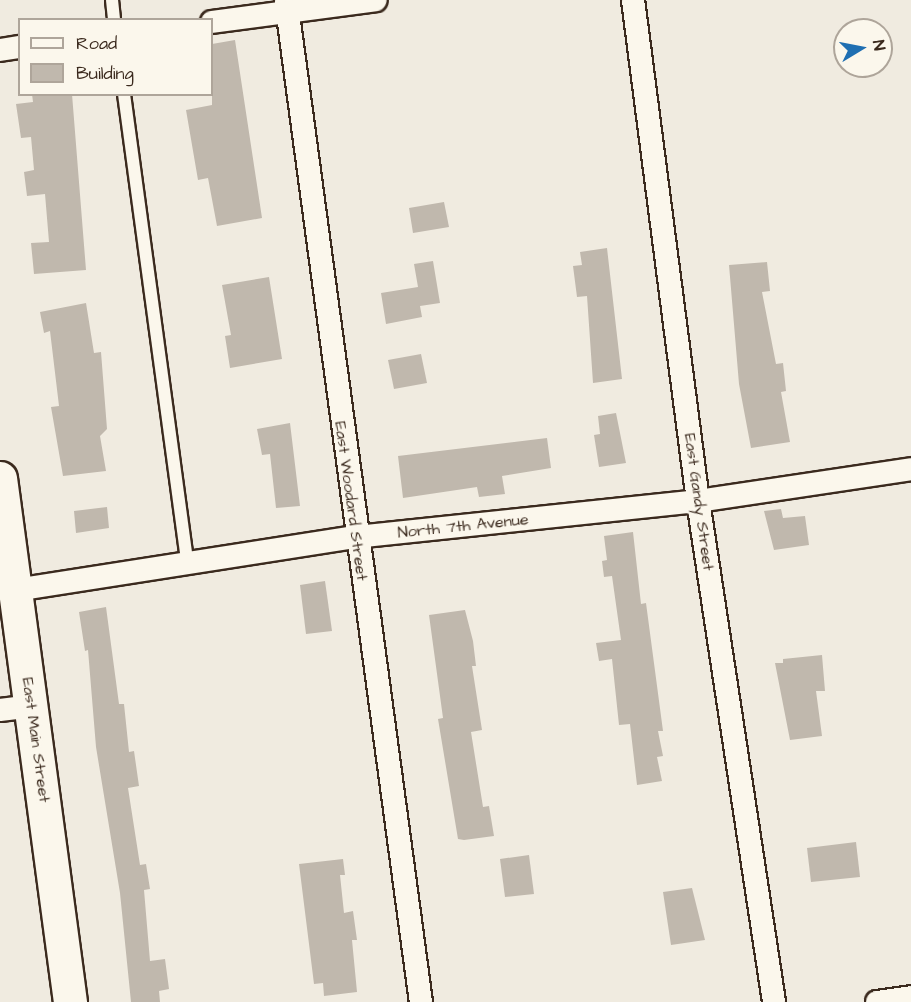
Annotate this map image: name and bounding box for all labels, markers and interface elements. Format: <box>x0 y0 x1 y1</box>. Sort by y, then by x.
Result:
legend <box>18 18 213 96</box>
north arrow <box>833 18 893 78</box>
text: Road <box>76 31 117 56</box>
text: N <box>867 38 890 52</box>
text: Building <box>76 61 134 86</box>
street label: East Woodard Street <box>330 420 372 582</box>
street label: East Gandy Street <box>680 432 718 572</box>
street label: North 7th Avenue <box>397 510 529 542</box>
street label: East Main Street <box>18 676 54 804</box>

